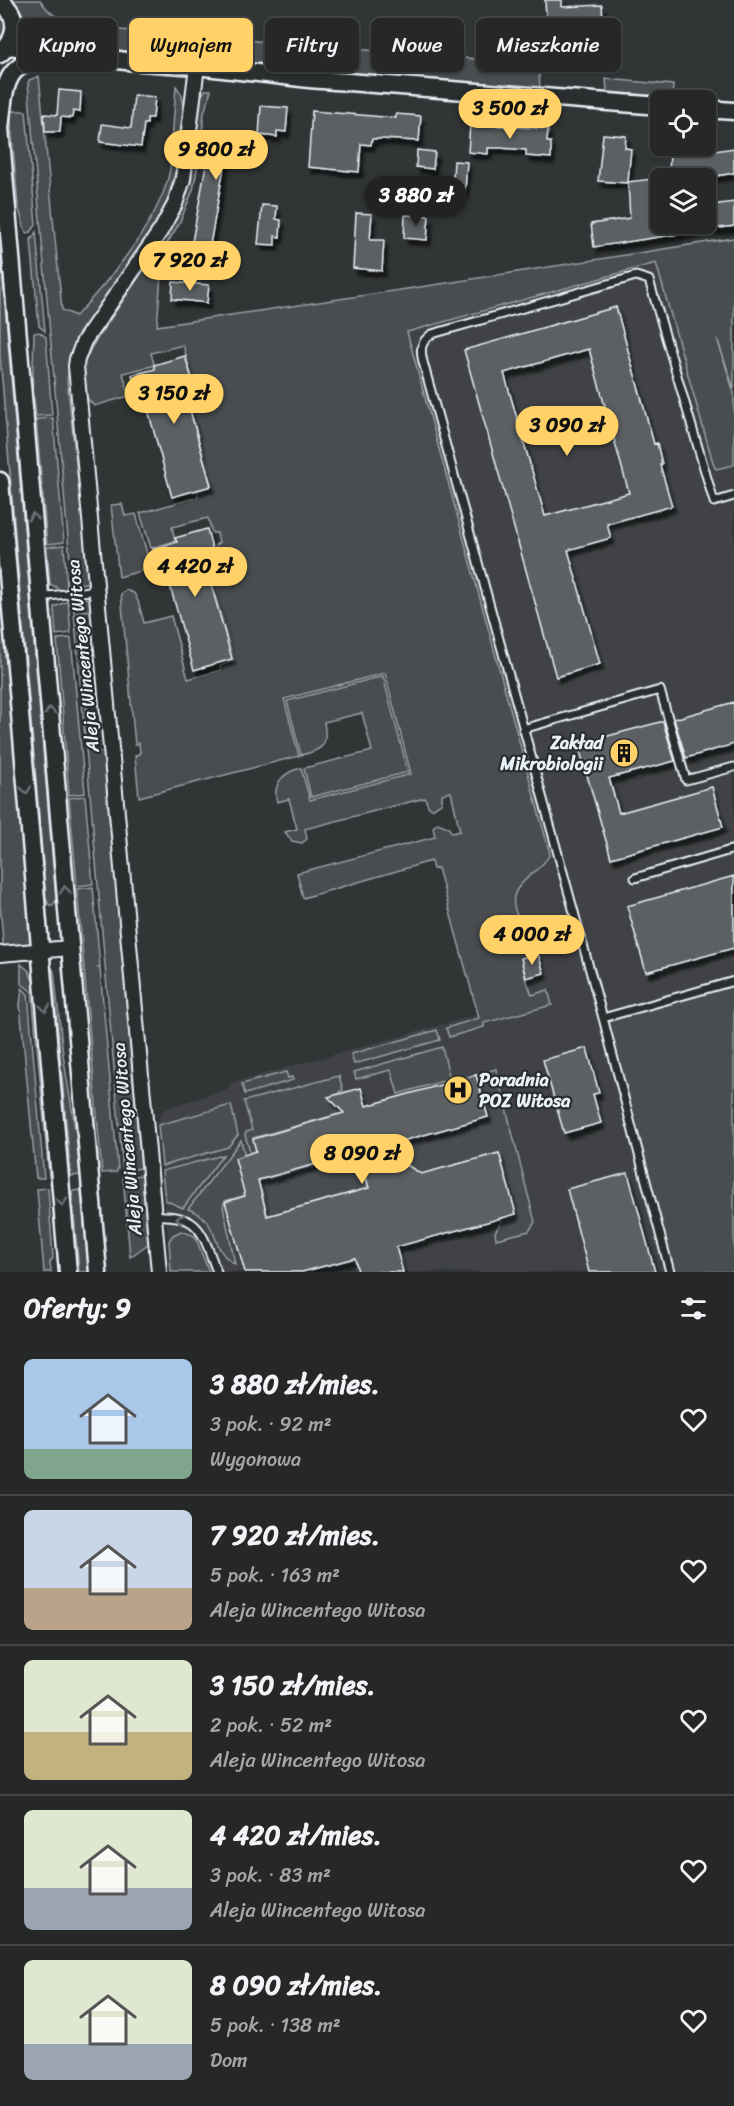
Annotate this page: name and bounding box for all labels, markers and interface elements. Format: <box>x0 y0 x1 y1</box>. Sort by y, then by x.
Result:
chip: Kupno <box>18 18 117 72</box>
chip: Wynajem <box>129 18 253 72</box>
chip: Filtry <box>265 18 359 72</box>
chip: Nowe <box>371 18 464 72</box>
chip: Mieszkanie <box>476 18 621 72</box>
pin: 3 500 zł <box>448 89 572 140</box>
map controls <box>650 90 716 234</box>
button: locate <box>650 90 716 156</box>
text: 3 500 zł <box>473 91 547 126</box>
pin: 9 800 zł <box>154 130 278 181</box>
text: 9 800 zł <box>178 132 254 167</box>
button: layers <box>650 168 716 234</box>
pin: 3 880 zł <box>354 176 478 227</box>
text: 3 880 zł <box>379 178 453 213</box>
pin: 7 920 zł <box>128 241 252 292</box>
text: 7 920 zł <box>153 243 227 278</box>
pin: 3 150 zł <box>112 374 236 425</box>
text: 3 150 zł <box>139 376 209 411</box>
pin: 3 090 zł <box>505 406 629 457</box>
text: 3 090 zł <box>530 408 604 443</box>
one-way arrow <box>27 513 40 522</box>
pin: 4 420 zł <box>133 547 257 598</box>
text: 4 420 zł <box>157 549 233 584</box>
street label: Aleja Wincentego Witosa <box>57 558 109 755</box>
one-way arrow <box>44 707 57 716</box>
place label: Zakład Mikrobiologii <box>499 727 605 780</box>
building icon: Zakład Mikrobiologii <box>608 737 640 769</box>
one-way arrow <box>19 786 32 795</box>
one-way arrow <box>59 885 72 894</box>
pin: 4 000 zł <box>470 915 594 966</box>
text: 4 000 zł <box>494 917 570 952</box>
one-way arrow <box>38 1003 51 1012</box>
street label: Aleja Wincentego Witosa <box>103 1041 151 1238</box>
place label: Poradnia POZ Witosa <box>479 1064 571 1117</box>
hospital icon: Poradnia POZ Witosa <box>442 1074 474 1106</box>
pin: 8 090 zł <box>300 1134 424 1185</box>
text: 8 090 zł <box>324 1136 400 1171</box>
one-way arrow <box>56 1198 69 1207</box>
one-way arrow <box>175 1214 186 1226</box>
text: Oferty: 9 <box>24 1285 131 1331</box>
icon: filters <box>677 1292 710 1325</box>
text: 3 880 zł/mies. <box>210 1361 380 1407</box>
icon: home <box>72 1383 144 1455</box>
icon: heart <box>677 1403 710 1436</box>
text: 3 pok. · 92 m² <box>210 1407 332 1442</box>
text: Wygonowa <box>210 1442 301 1477</box>
text: 7 920 zł/mies. <box>210 1512 380 1558</box>
icon: home <box>72 1534 144 1606</box>
icon: heart <box>677 1554 710 1587</box>
text: 5 pok. · 163 m² <box>210 1558 340 1593</box>
text: Aleja Wincentego Witosa <box>210 1593 425 1628</box>
text: 3 150 zł/mies. <box>210 1662 375 1708</box>
icon: home <box>72 1684 144 1756</box>
icon: heart <box>677 1704 710 1737</box>
text: 2 pok. · 52 m² <box>210 1708 332 1743</box>
text: Aleja Wincentego Witosa <box>210 1743 425 1778</box>
text: 4 420 zł/mies. <box>210 1812 382 1858</box>
icon: home <box>72 1834 144 1906</box>
icon: heart <box>677 1854 710 1887</box>
text: 3 pok. · 83 m² <box>210 1858 331 1893</box>
text: Aleja Wincentego Witosa <box>210 1893 425 1928</box>
text: 8 090 zł/mies. <box>210 1962 382 2008</box>
icon: home <box>72 1984 144 2056</box>
icon: heart <box>677 2004 710 2037</box>
text: 5 pok. · 138 m² <box>210 2008 341 2043</box>
text: Dom <box>210 2043 247 2078</box>

